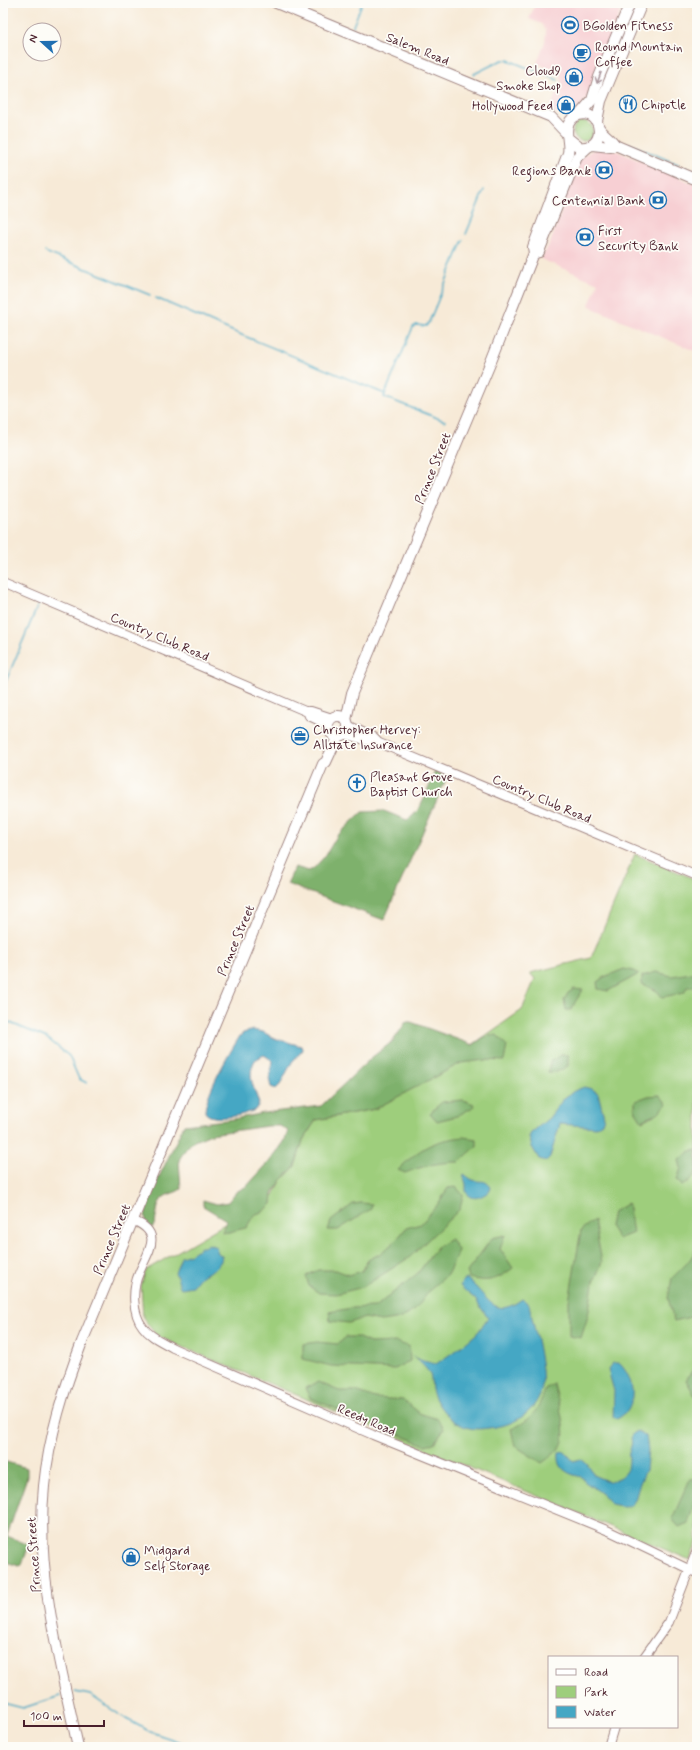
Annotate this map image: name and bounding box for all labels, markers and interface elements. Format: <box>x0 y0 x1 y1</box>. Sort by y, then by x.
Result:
sports icon: BGolden Fitness <box>560 15 580 35</box>
place label: BGolden Fitness <box>583 18 673 35</box>
north arrow <box>22 22 62 62</box>
street label: Salem Road <box>383 29 452 70</box>
text: N <box>26 33 41 45</box>
place label: Round Mountain Coffee <box>595 39 683 71</box>
cafe icon: Round Mountain Coffee <box>572 43 592 63</box>
place label: Cloud9 Smoke Shop <box>496 63 561 95</box>
shop icon: Cloud9 Smoke Shop <box>564 67 584 87</box>
one-way arrow <box>595 72 603 84</box>
restaurant icon: Chipotle <box>618 94 638 114</box>
shop icon: Hollywood Feed <box>556 95 576 115</box>
place label: Chipotle <box>641 97 686 114</box>
place label: Hollywood Feed <box>472 98 553 115</box>
bank icon: Regions Bank <box>594 160 614 180</box>
place label: Regions Bank <box>512 163 591 182</box>
bank icon: Centennial Bank <box>648 190 668 210</box>
place label: Centennial Bank <box>552 193 646 210</box>
place label: First Security Bank <box>598 223 679 255</box>
bank icon: First Security Bank <box>575 227 595 247</box>
street label: Prince Street <box>411 430 455 507</box>
street label: Country Club Road <box>108 609 211 666</box>
place label: Christopher Hervey: Allstate Insurance <box>313 722 421 754</box>
office icon: Christopher Hervey: Allstate Insurance <box>290 726 310 746</box>
place label: Pleasant Grove Baptist Church <box>370 769 453 801</box>
street label: Country Club Road <box>490 771 593 828</box>
church icon: Pleasant Grove Baptist Church <box>347 773 367 793</box>
street label: Prince Street <box>214 902 259 979</box>
street label: Prince Street <box>90 1201 135 1278</box>
street label: Reedy Road <box>335 1400 398 1440</box>
street label: Prince Street <box>23 1516 46 1593</box>
place label: Midgard Self Storage <box>144 1543 210 1575</box>
shop icon: Midgard Self Storage <box>121 1547 141 1567</box>
legend <box>548 1656 678 1728</box>
text: Road <box>584 1665 608 1681</box>
text: Park <box>584 1685 608 1701</box>
scale bar <box>24 1702 104 1728</box>
text: Water <box>584 1705 616 1721</box>
text: 100 m <box>30 1709 62 1725</box>

